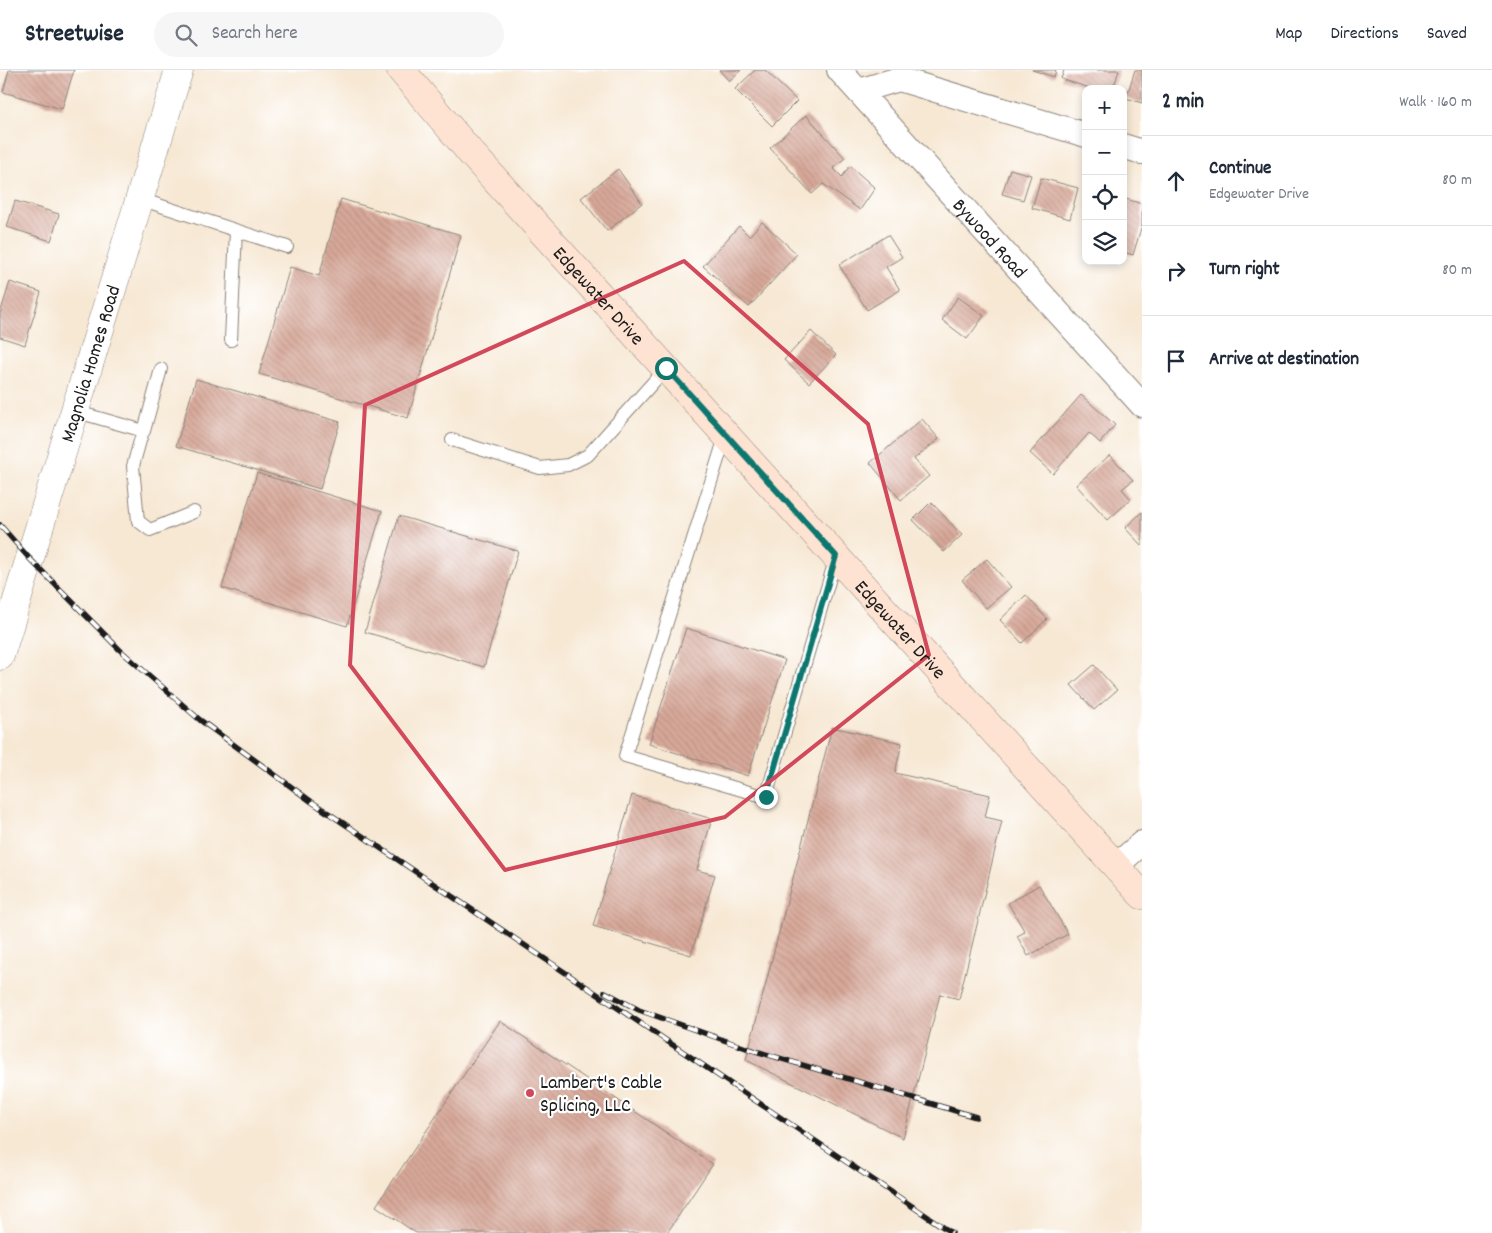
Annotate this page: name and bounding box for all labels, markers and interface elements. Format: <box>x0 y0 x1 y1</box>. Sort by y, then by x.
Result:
search box <box>154 12 504 57</box>
text: Streetwise <box>25 18 124 52</box>
icon: search <box>172 21 200 49</box>
text: Search here <box>212 21 298 48</box>
text: Map <box>1275 22 1302 47</box>
text: Directions <box>1330 22 1399 47</box>
text: Saved <box>1427 22 1467 47</box>
map controls <box>1082 85 1127 265</box>
button: + <box>1082 85 1127 130</box>
text: 2 min <box>1162 88 1204 118</box>
text: Walk · 160 m <box>1399 91 1472 114</box>
button: − <box>1082 130 1127 175</box>
text: Continue <box>1209 156 1271 183</box>
icon: ahead <box>1162 167 1190 195</box>
text: 80 m <box>1442 169 1472 192</box>
button: locate <box>1082 175 1127 220</box>
text: Edgewater Drive <box>1209 183 1309 206</box>
street label: Bywood Road <box>945 193 1032 286</box>
button: layers <box>1082 220 1127 265</box>
street label: Edgewater Drive <box>545 241 650 353</box>
icon: right <box>1162 257 1190 285</box>
text: Turn right <box>1209 257 1280 284</box>
text: 80 m <box>1442 259 1472 282</box>
street label: Magnolia Homes Road <box>55 282 129 446</box>
icon: arrive <box>1162 347 1190 375</box>
text: Arrive at destination <box>1209 347 1359 374</box>
route start <box>655 357 678 380</box>
street label: Edgewater Drive <box>847 575 951 687</box>
route end <box>755 786 778 809</box>
place label: Lambert's Cable Splicing, LLC <box>540 1070 662 1121</box>
marker: Lambert's Cable Splicing, LLC <box>524 1087 536 1099</box>

